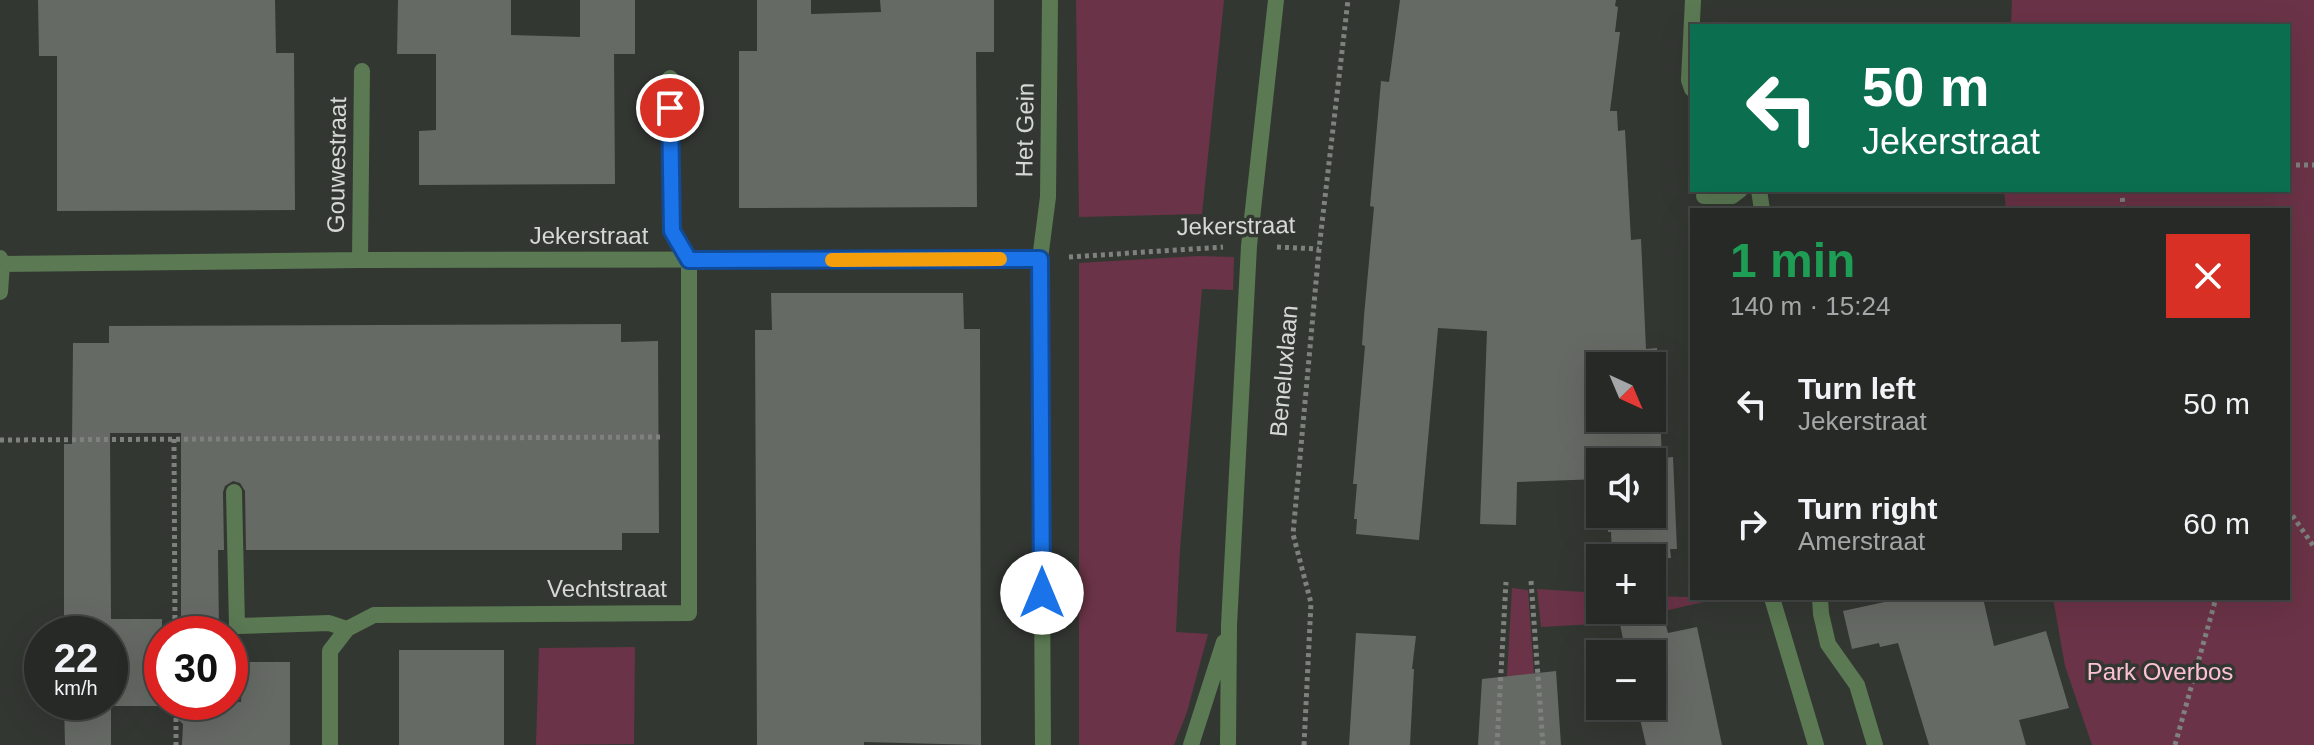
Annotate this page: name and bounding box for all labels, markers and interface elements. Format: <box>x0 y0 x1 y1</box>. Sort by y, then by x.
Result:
text: 50 m <box>1862 55 1990 118</box>
icon: left <box>1730 56 1834 160</box>
pin <box>636 74 704 142</box>
street label: Het Gein <box>1010 82 1039 178</box>
icon: arrive <box>648 86 692 130</box>
street label: Gouwestraat <box>322 96 351 233</box>
text: Jekerstraat <box>1862 121 2040 162</box>
street label: Jekerstraat <box>1176 211 1296 240</box>
street label: Jekerstraat <box>530 222 649 249</box>
text: 1 min <box>1730 234 1855 287</box>
button: close <box>2166 234 2250 318</box>
text: 140 m · 15:24 <box>1730 291 1890 321</box>
street label: Beneluxlaan <box>1264 304 1303 438</box>
north arrow <box>1586 352 1666 432</box>
map controls <box>1586 352 1666 720</box>
text: Turn left <box>1798 372 1916 405</box>
icon: left <box>1730 382 1774 426</box>
text: 50 m <box>2183 387 2250 420</box>
text: Jekerstraat <box>1798 406 1927 436</box>
button: sound <box>1586 448 1666 528</box>
text: Turn right <box>1798 492 1937 525</box>
icon: right <box>1730 502 1774 546</box>
text: 60 m <box>2183 507 2250 540</box>
text: Amerstraat <box>1798 526 1925 556</box>
button: + <box>1586 544 1666 624</box>
position arrow <box>1000 551 1084 635</box>
street label: Vechtstraat <box>547 575 667 602</box>
speed limit sign: 30 <box>144 616 248 720</box>
text: 22 <box>54 636 98 680</box>
button: − <box>1586 640 1666 720</box>
park label: Park Overbos <box>2087 658 2233 685</box>
text: km/h <box>54 677 98 699</box>

